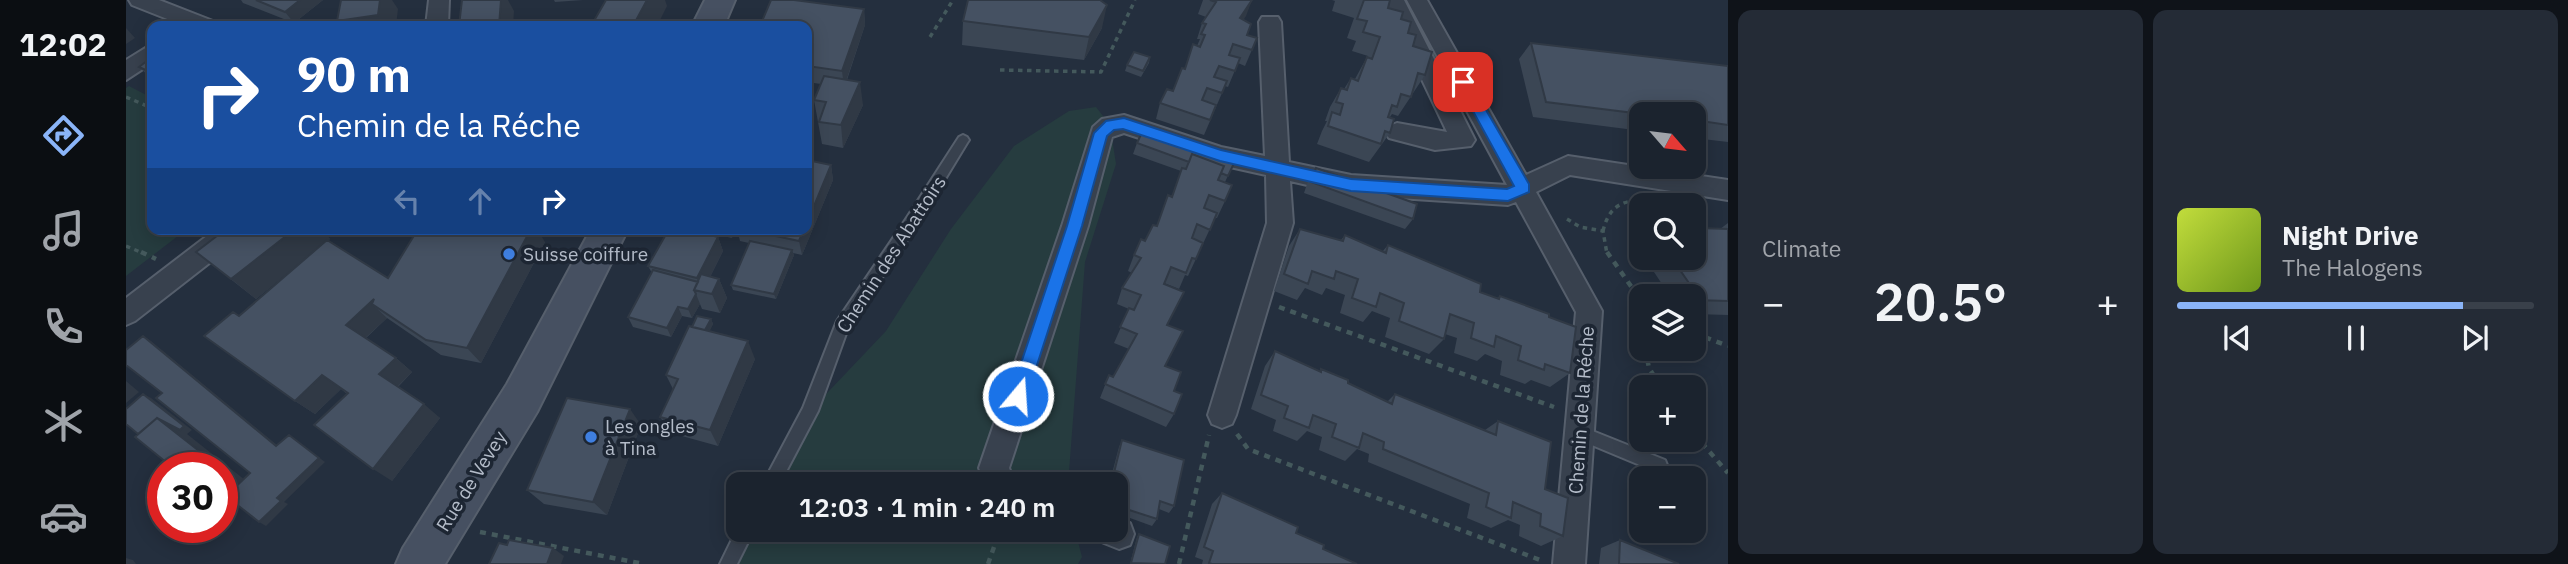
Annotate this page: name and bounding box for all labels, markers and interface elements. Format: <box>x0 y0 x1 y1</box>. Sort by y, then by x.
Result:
text: 12:02 <box>19 23 107 65</box>
text: 90 m <box>297 42 411 105</box>
icon: right <box>182 49 273 140</box>
pin <box>1433 52 1493 112</box>
icon: arrive <box>1444 63 1482 101</box>
north arrow <box>1629 102 1706 178</box>
map controls <box>1629 102 1706 543</box>
text: Chemin de la Réche <box>297 104 581 146</box>
icon: directions <box>39 111 88 160</box>
street label: Chemin des Abattoirs <box>831 171 951 337</box>
icon: left <box>388 182 426 220</box>
icon: ahead <box>461 182 499 220</box>
icon: right <box>534 182 572 220</box>
button: search <box>1629 193 1706 270</box>
icon: music <box>39 206 88 255</box>
text: Night Drive <box>2282 218 2419 252</box>
text: Climate <box>1762 233 1841 263</box>
place label: Suisse coiffure <box>523 242 648 266</box>
marker: Suisse coiffure <box>501 246 517 262</box>
text: The Halogens <box>2282 252 2423 282</box>
text: 20.5° <box>1874 268 2007 335</box>
text: − <box>1762 278 1785 327</box>
text: + <box>2096 278 2119 327</box>
button: layers <box>1629 284 1706 361</box>
icon: phone <box>39 302 88 351</box>
icon: previous <box>2218 319 2256 357</box>
icon: pause <box>2337 319 2375 357</box>
icon: next <box>2456 319 2494 357</box>
street label: Chemin de la Réche <box>1563 325 1599 495</box>
position arrow <box>981 359 1055 433</box>
button: + <box>1629 375 1706 452</box>
icon: climate <box>39 397 88 446</box>
place label: Les ongles à Tina <box>605 414 695 460</box>
street label: Rue de Vevey <box>431 426 512 536</box>
marker: Les ongles à Tina <box>583 429 599 445</box>
speed limit sign: 30 <box>147 452 238 543</box>
button: − <box>1629 466 1706 543</box>
text: 12:03 · 1 min · 240 m <box>799 490 1055 524</box>
icon: car <box>39 492 88 541</box>

